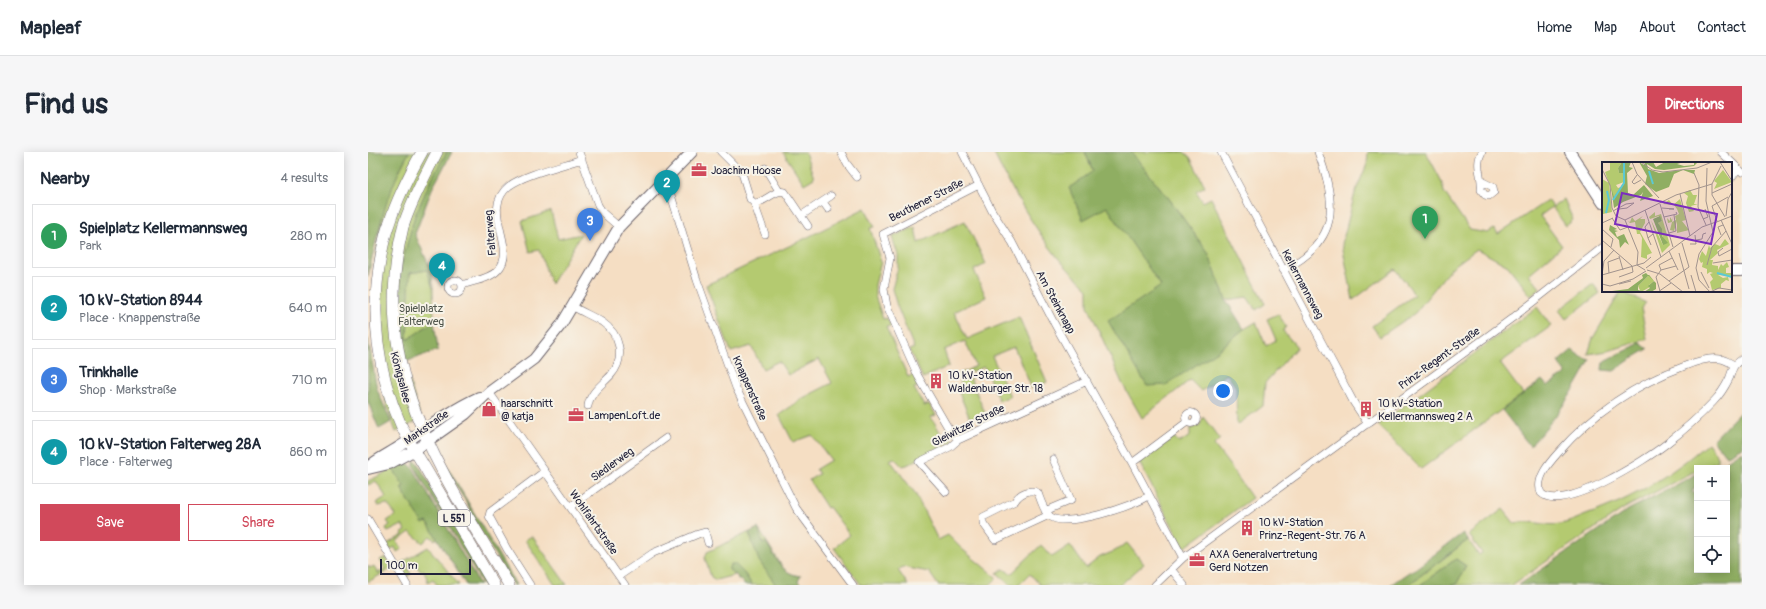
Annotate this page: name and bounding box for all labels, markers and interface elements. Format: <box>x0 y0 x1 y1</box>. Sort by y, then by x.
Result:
text: Mapleaf <box>20 16 82 40</box>
text: Home <box>1537 19 1572 36</box>
text: Map <box>1594 19 1617 36</box>
text: About <box>1639 19 1675 36</box>
text: Contact <box>1697 19 1746 36</box>
button: Directions <box>1647 86 1742 123</box>
text: Find us <box>24 87 108 122</box>
office icon: Joachim Hoose <box>690 161 708 179</box>
inset map <box>1602 162 1732 292</box>
place label: Joachim Hoose <box>711 164 782 177</box>
text: Nearby <box>40 168 89 189</box>
text: 4 results <box>281 170 328 186</box>
pin: 2 <box>654 170 680 203</box>
street label: Beuthener Straße <box>887 176 966 225</box>
pin: 1 <box>1412 206 1438 239</box>
pin: 3 <box>577 208 603 241</box>
street label: Falterweg <box>482 209 499 256</box>
text: Spielplatz Kellermannsweg <box>79 219 247 238</box>
text: 1 <box>51 228 57 244</box>
text: 280 m <box>290 228 327 244</box>
text: Park <box>79 238 102 254</box>
street label: Kellermannsweg <box>1279 247 1327 322</box>
pin: 4 <box>429 253 455 286</box>
street label: Am Steinknapp <box>1033 268 1078 336</box>
text: 10 kV-Station 8944 <box>79 291 202 310</box>
text: 2 <box>50 300 58 316</box>
text: 640 m <box>289 300 327 316</box>
park label: Spielplatz Falterweg <box>398 302 444 328</box>
text: Place · Knappenstraße <box>79 310 200 326</box>
street label: Prinz-Regent-Straße <box>1396 324 1483 392</box>
street label: Königsallee <box>387 350 414 405</box>
street label: Knappenstraße <box>729 354 770 423</box>
text: Trinkhalle <box>79 363 138 382</box>
place label: 10 kV-Station Waldenburger Str. 18 <box>948 369 1043 395</box>
text: 3 <box>50 372 58 388</box>
text: 710 m <box>292 372 327 388</box>
building icon: 10 kV-Station Waldenburger Str. 18 <box>927 372 945 390</box>
your location <box>1213 381 1233 401</box>
text: Shop · Markstraße <box>79 382 176 398</box>
place label: haarschnitt @ katja <box>501 397 554 423</box>
place label: 10 kV-Station Kellermannsweg 2 A <box>1378 397 1473 423</box>
shop icon: haarschnitt @ katja <box>480 400 498 418</box>
building icon: 10 kV-Station Kellermannsweg 2 A <box>1357 400 1375 418</box>
street label: Gleiwitzer Straße <box>930 401 1007 449</box>
office icon: LampenLoft.de <box>567 406 585 424</box>
street label: Markstraße <box>402 407 452 447</box>
place label: LampenLoft.de <box>588 409 661 422</box>
text: 10 kV-Station Falterweg 28A <box>79 435 261 454</box>
text: 4 <box>50 444 58 460</box>
text: 860 m <box>290 444 327 460</box>
street label: Siedlerweg <box>588 444 637 484</box>
text: Place · Falterweg <box>79 454 172 470</box>
map controls <box>1694 465 1730 573</box>
button: + <box>1694 465 1730 501</box>
street label: Wohlfahrtstraße <box>567 488 621 557</box>
button: − <box>1694 501 1730 537</box>
button: Save <box>40 504 180 541</box>
button: Share <box>188 504 328 541</box>
road number: L 551 <box>438 510 470 526</box>
place label: 10 kV-Station Prinz-Regent-Str. 76 A <box>1259 516 1366 542</box>
building icon: 10 kV-Station Prinz-Regent-Str. 76 A <box>1238 519 1256 537</box>
button: locate <box>1694 537 1730 573</box>
place label: AXA Generalvertretung Gerd Notzen <box>1209 548 1318 574</box>
office icon: AXA Generalvertretung Gerd Notzen <box>1188 551 1206 569</box>
scale bar <box>380 557 471 576</box>
text: 100 m <box>386 559 417 572</box>

